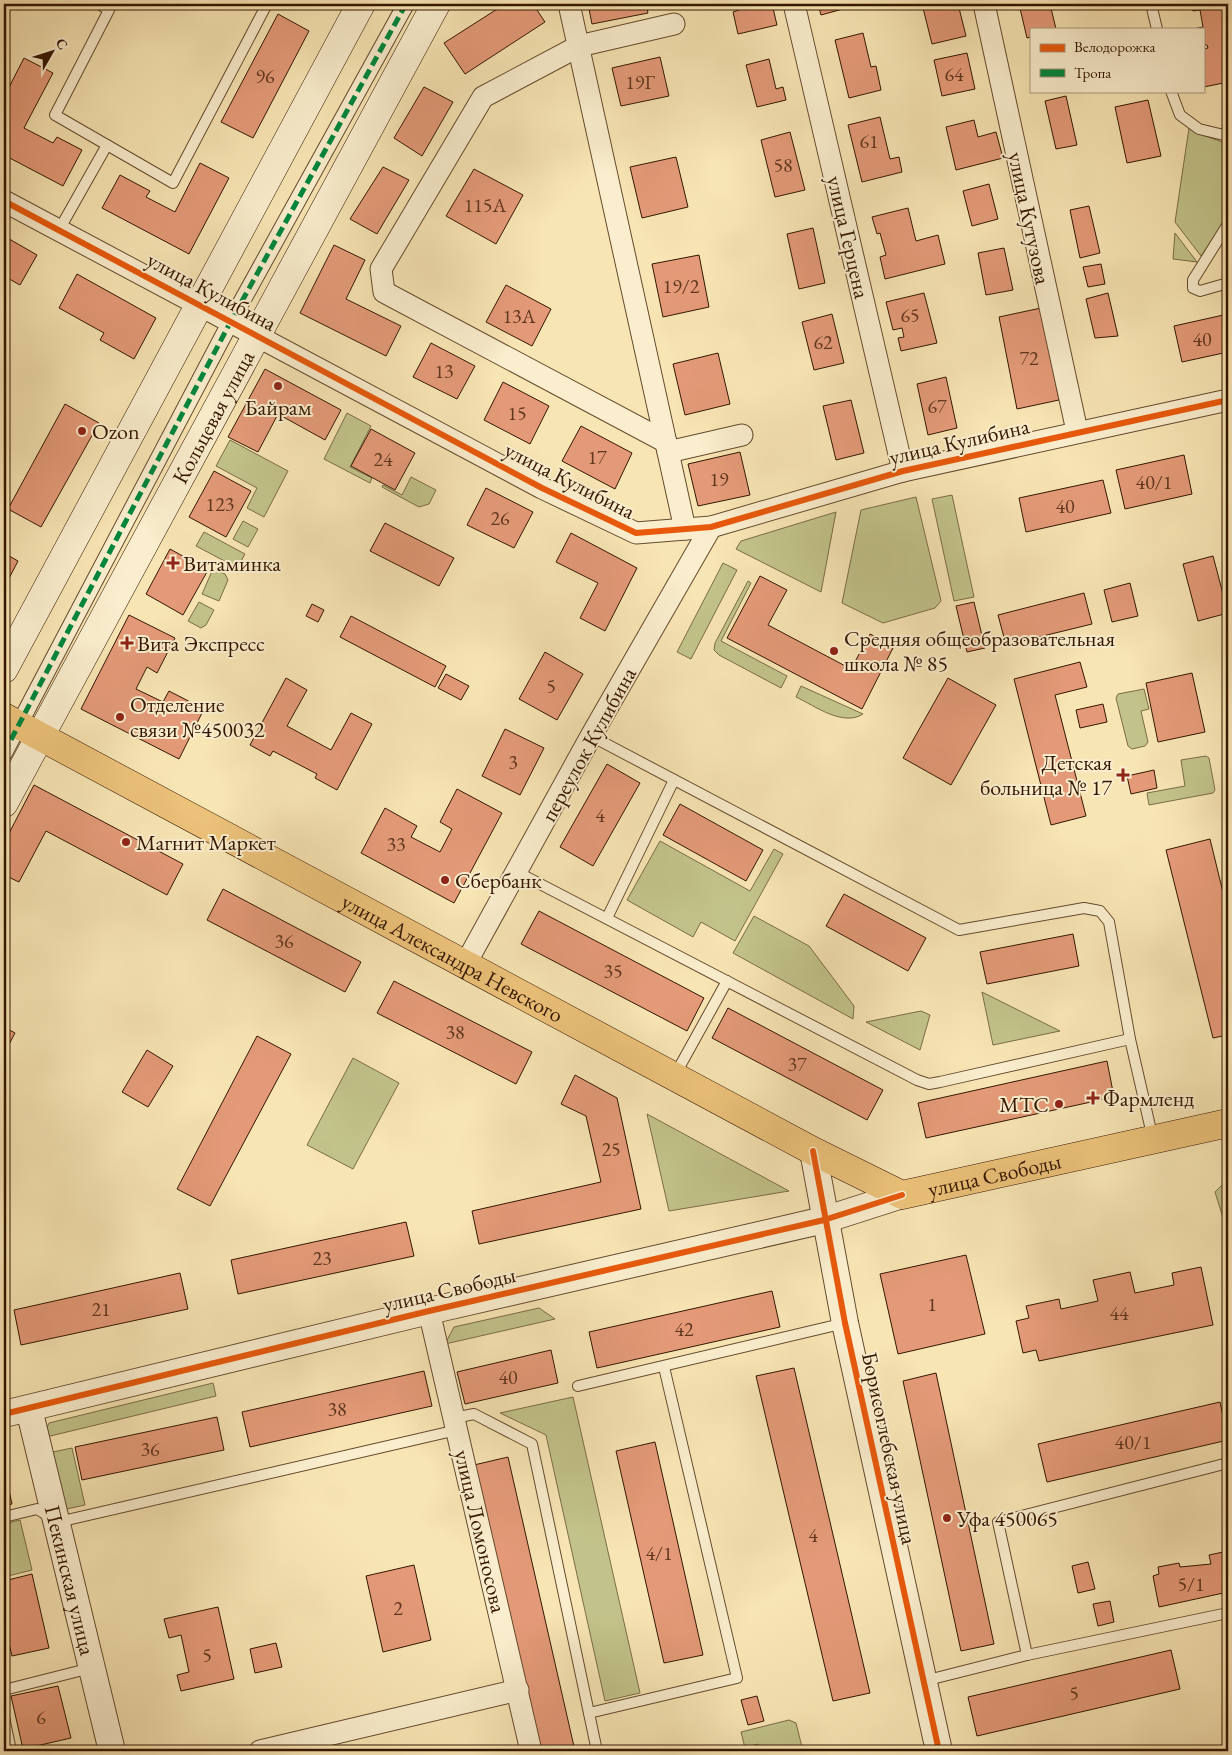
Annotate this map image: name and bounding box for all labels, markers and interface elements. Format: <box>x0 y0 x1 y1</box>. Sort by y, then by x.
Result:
north arrow <box>28 28 78 78</box>
legend <box>1030 28 1204 92</box>
text: С <box>52 34 72 53</box>
text: Велодорожка <box>1074 37 1155 56</box>
house number: 64 <box>944 61 964 87</box>
house number: 96 <box>255 63 275 89</box>
text: Тропа <box>1074 63 1111 82</box>
house number: 19Г <box>625 69 655 95</box>
house number: 61 <box>859 128 879 154</box>
street label: улица Кутузова <box>1001 149 1058 287</box>
house number: 58 <box>773 152 793 178</box>
street label: улица Герцена <box>820 173 877 302</box>
house number: 115А <box>464 192 506 218</box>
street label: улица Кулибина <box>142 245 282 338</box>
house number: 19/2 <box>663 273 700 299</box>
house number: 65 <box>900 302 920 328</box>
house number: 13А <box>502 303 536 329</box>
house number: 40 <box>1192 326 1212 352</box>
house number: 62 <box>813 329 833 355</box>
street label: Кольцевая улица <box>165 345 261 489</box>
house number: 72 <box>1019 345 1039 371</box>
house number: 13 <box>434 358 454 384</box>
marker: Байрам <box>272 380 284 392</box>
place label: Байрам <box>245 393 312 422</box>
house number: 67 <box>927 393 947 419</box>
house number: 15 <box>507 400 527 426</box>
street label: улица Кулибина <box>886 411 1032 472</box>
place label: Ozon <box>92 417 140 446</box>
marker: Ozon <box>76 425 88 437</box>
street label: улица Кулибина <box>499 435 640 526</box>
house number: 17 <box>587 444 607 470</box>
house number: 24 <box>373 446 393 472</box>
house number: 19 <box>709 466 729 492</box>
house number: 40/1 <box>1136 469 1172 495</box>
house number: 123 <box>206 491 234 517</box>
house number: 40 <box>1055 493 1075 519</box>
house number: 26 <box>490 505 510 531</box>
place label: Витаминка <box>183 549 281 578</box>
marker: Витаминка <box>167 557 179 569</box>
place label: Средняя общеобразовательная школа № 85 <box>844 624 1115 678</box>
place label: Вита Экспресс <box>137 629 265 658</box>
marker: Вита Экспресс <box>121 637 133 649</box>
marker: Средняя общеобразовательная школа № 85 <box>828 645 840 657</box>
street label: переулок Кулибина <box>534 662 643 827</box>
house number: 5 <box>546 673 556 699</box>
place label: Отделение связи №450032 <box>130 690 265 744</box>
marker: Отделение связи №450032 <box>114 711 126 723</box>
place label: Детская больница № 17 <box>980 748 1112 802</box>
house number: 3 <box>508 749 518 775</box>
marker: Детская больница № 17 <box>1116 768 1130 782</box>
house number: 4 <box>595 802 605 828</box>
place label: Магнит Маркет <box>136 828 276 857</box>
house number: 33 <box>386 831 406 857</box>
marker: Магнит Маркет <box>120 836 132 848</box>
place label: Сбербанк <box>455 866 542 895</box>
marker: Сбербанк <box>439 874 451 886</box>
street label: улица Александра Невского <box>336 887 568 1029</box>
house number: 36 <box>274 928 294 954</box>
house number: 35 <box>603 958 623 984</box>
house number: 38 <box>445 1019 465 1045</box>
house number: 37 <box>787 1051 807 1077</box>
place label: Фармленд <box>1103 1084 1194 1113</box>
place label: МТС <box>999 1090 1049 1119</box>
marker: Фармленд <box>1087 1092 1099 1104</box>
marker: МТС <box>1053 1098 1065 1110</box>
house number: 25 <box>601 1136 621 1162</box>
street label: улица Свободы <box>925 1146 1064 1204</box>
house number: 23 <box>312 1245 332 1271</box>
street label: улица Свободы <box>380 1260 519 1319</box>
house number: 1 <box>927 1291 937 1317</box>
house number: 21 <box>91 1296 111 1322</box>
house number: 44 <box>1109 1300 1129 1326</box>
house number: 42 <box>674 1316 694 1342</box>
street label: Борисоглебская улица <box>855 1349 924 1547</box>
house number: 40 <box>498 1364 518 1390</box>
house number: 38 <box>327 1396 347 1422</box>
house number: 40/1 <box>1115 1429 1151 1455</box>
house number: 36 <box>140 1436 160 1462</box>
street label: улица Ломоносова <box>448 1447 513 1616</box>
street label: Пекинская улица <box>38 1502 102 1658</box>
place label: Уфа 450065 <box>956 1504 1058 1533</box>
marker: Уфа 450065 <box>941 1512 953 1524</box>
house number: 4 <box>808 1522 818 1548</box>
house number: 4/1 <box>645 1540 673 1566</box>
house number: 5/1 <box>1177 1571 1205 1597</box>
house number: 2 <box>393 1595 403 1621</box>
house number: 5 <box>202 1642 212 1668</box>
house number: 5 <box>1069 1680 1079 1706</box>
house number: 6 <box>36 1704 46 1730</box>

